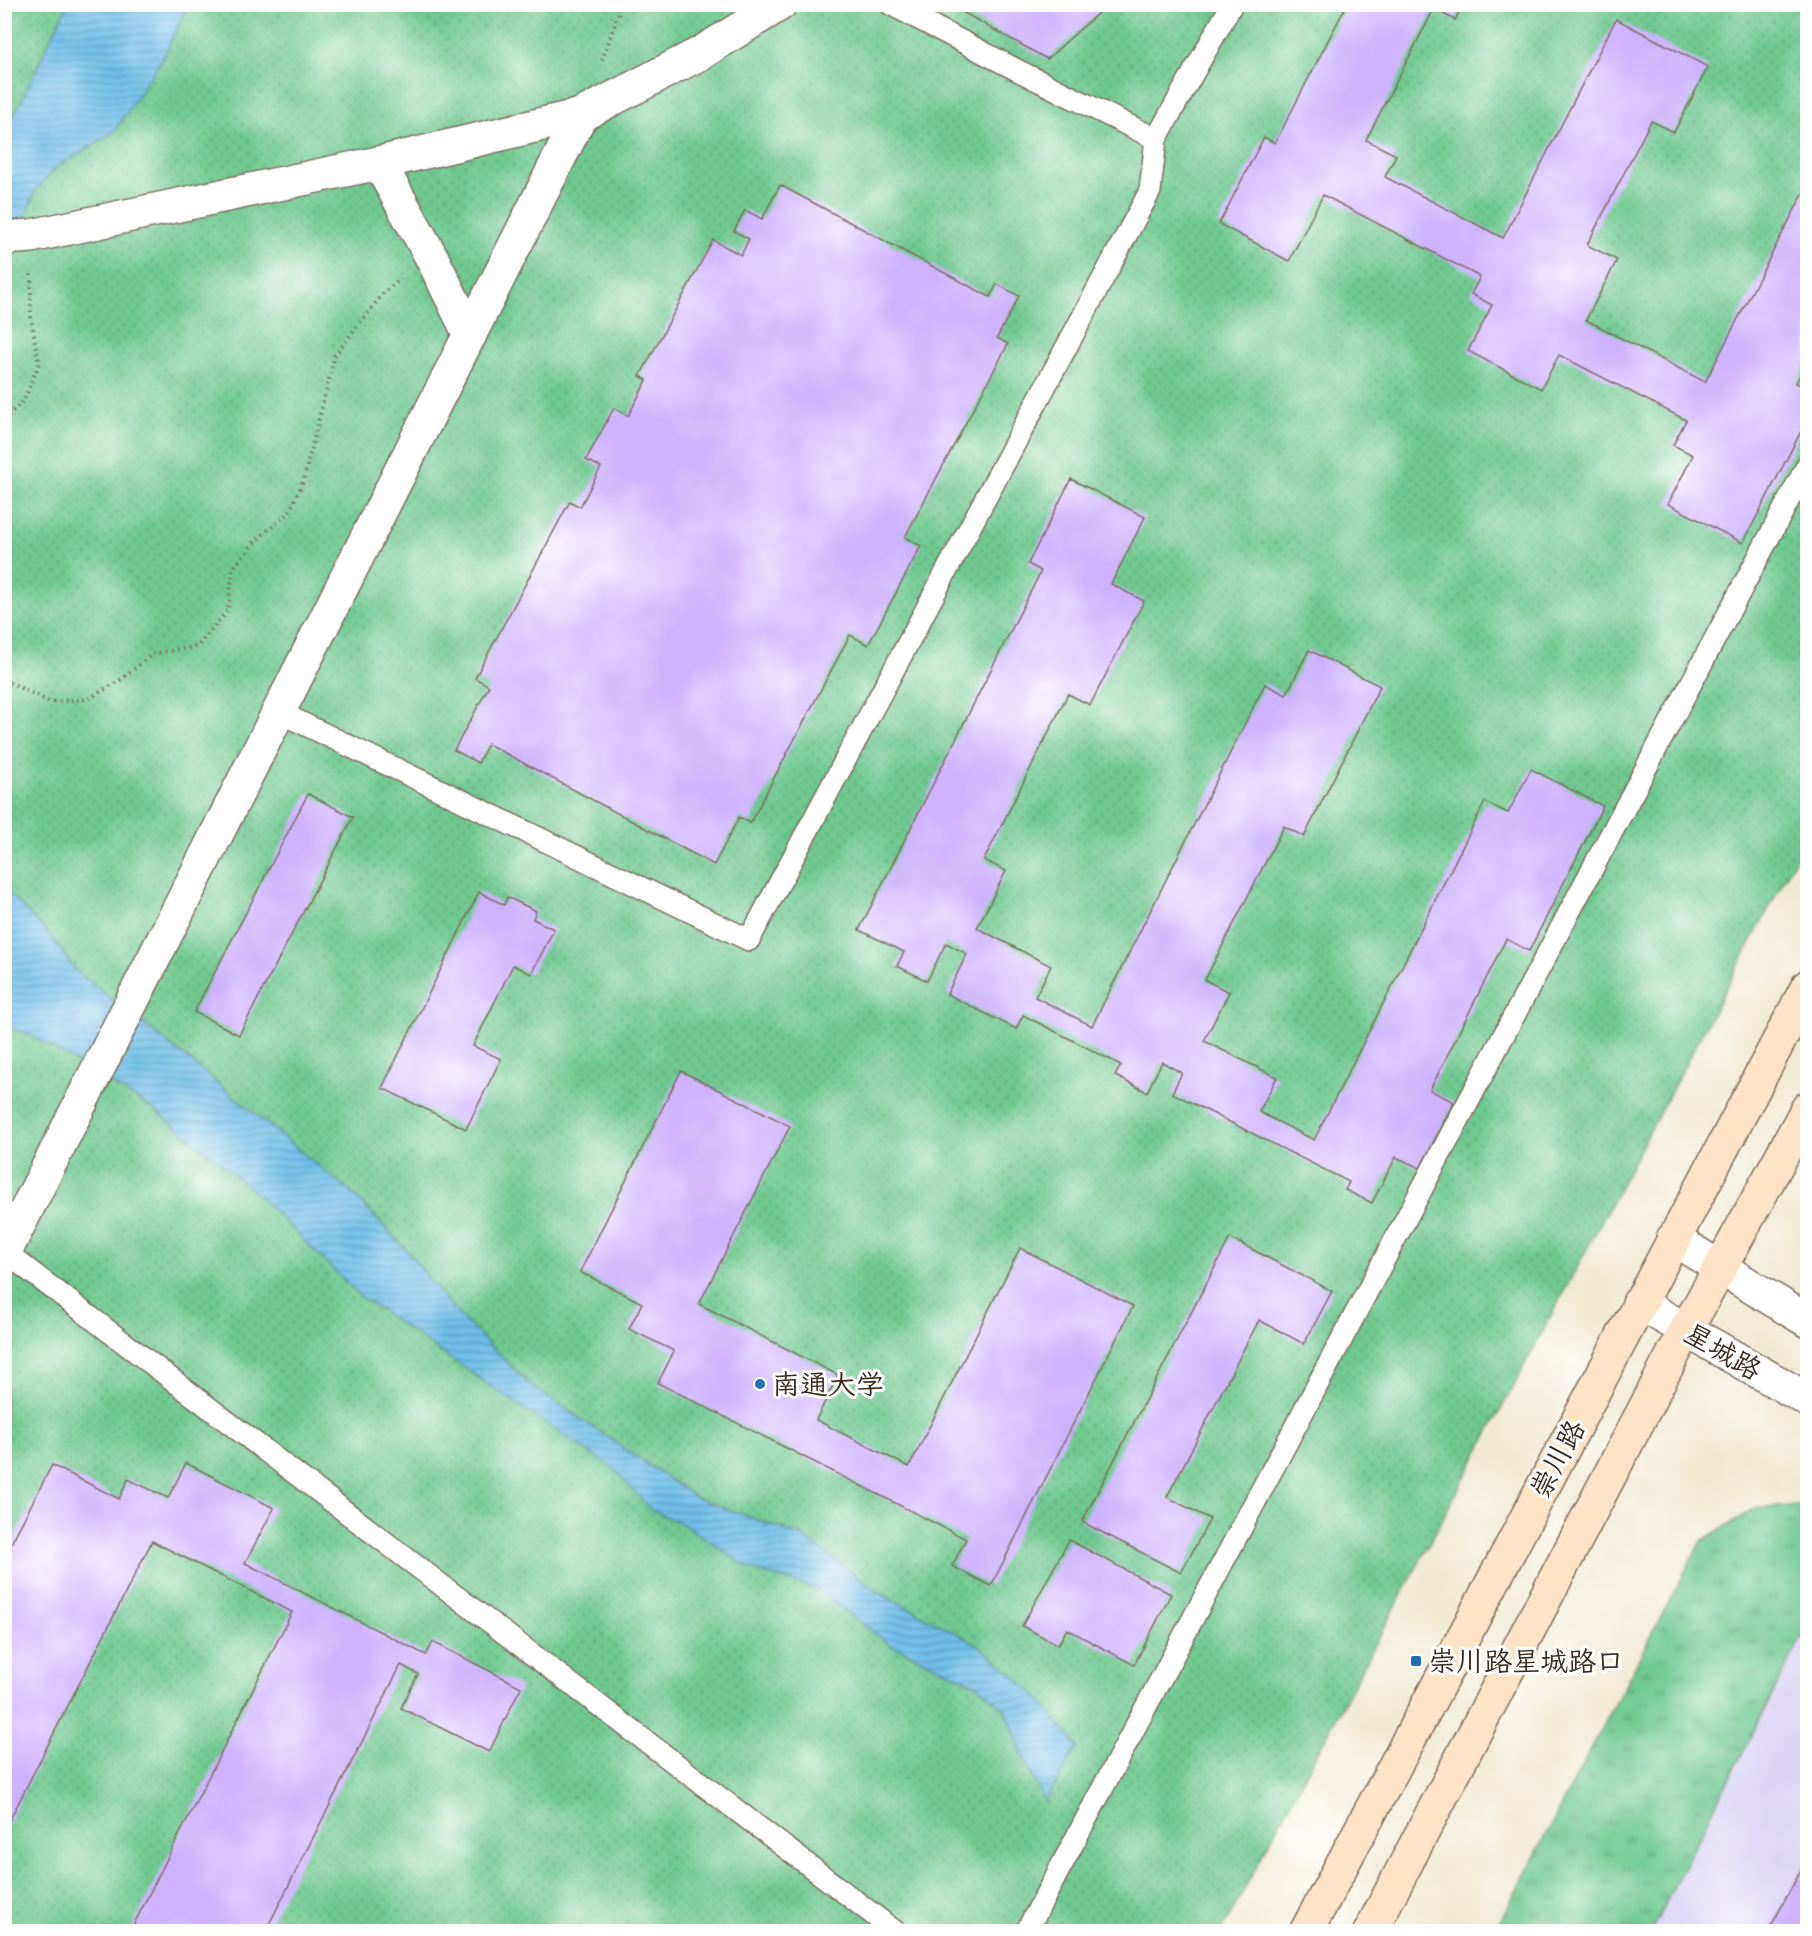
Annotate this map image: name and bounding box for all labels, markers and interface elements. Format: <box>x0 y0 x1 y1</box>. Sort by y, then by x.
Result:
street label: 星城路 <box>1678 1315 1768 1388</box>
place label: 南通大学 <box>772 1367 884 1402</box>
marker: 南通大学 <box>753 1377 767 1391</box>
street label: 崇川路 <box>1522 1414 1593 1505</box>
place label: 崇川路星城路口 <box>1428 1644 1624 1679</box>
marker: 崇川路星城路口 <box>1409 1654 1423 1668</box>

